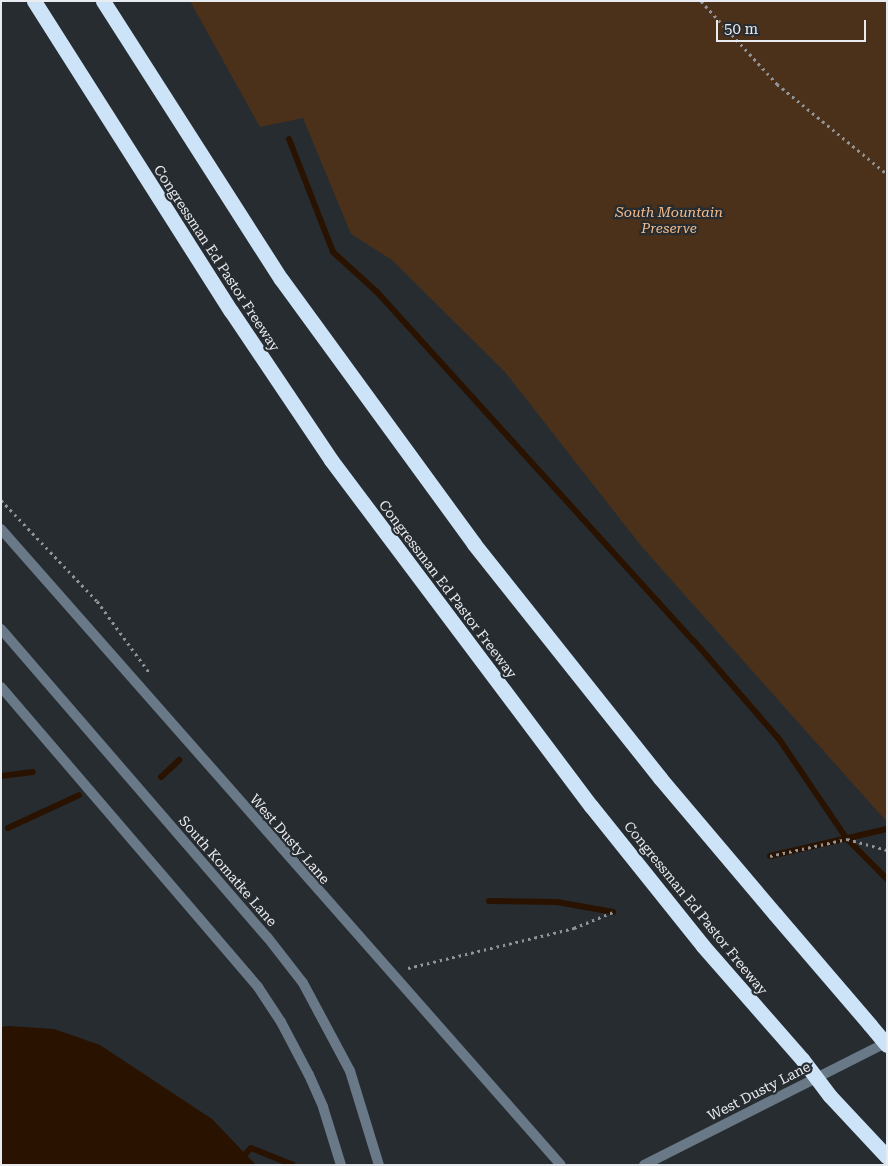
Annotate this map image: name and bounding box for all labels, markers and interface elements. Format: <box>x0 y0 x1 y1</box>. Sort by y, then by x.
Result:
scale bar <box>718 10 868 42</box>
text: 50 m <box>724 20 758 38</box>
street label: Congressman Ed Pastor Freeway <box>150 162 284 354</box>
park label: South Mountain Preserve <box>615 204 723 236</box>
street label: Congressman Ed Pastor Freeway <box>376 497 520 681</box>
street label: West Dusty Lane <box>247 791 333 887</box>
street label: South Komatke Lane <box>175 812 281 930</box>
street label: Congressman Ed Pastor Freeway <box>621 818 771 998</box>
street label: West Dusty Lane <box>705 1058 813 1124</box>

